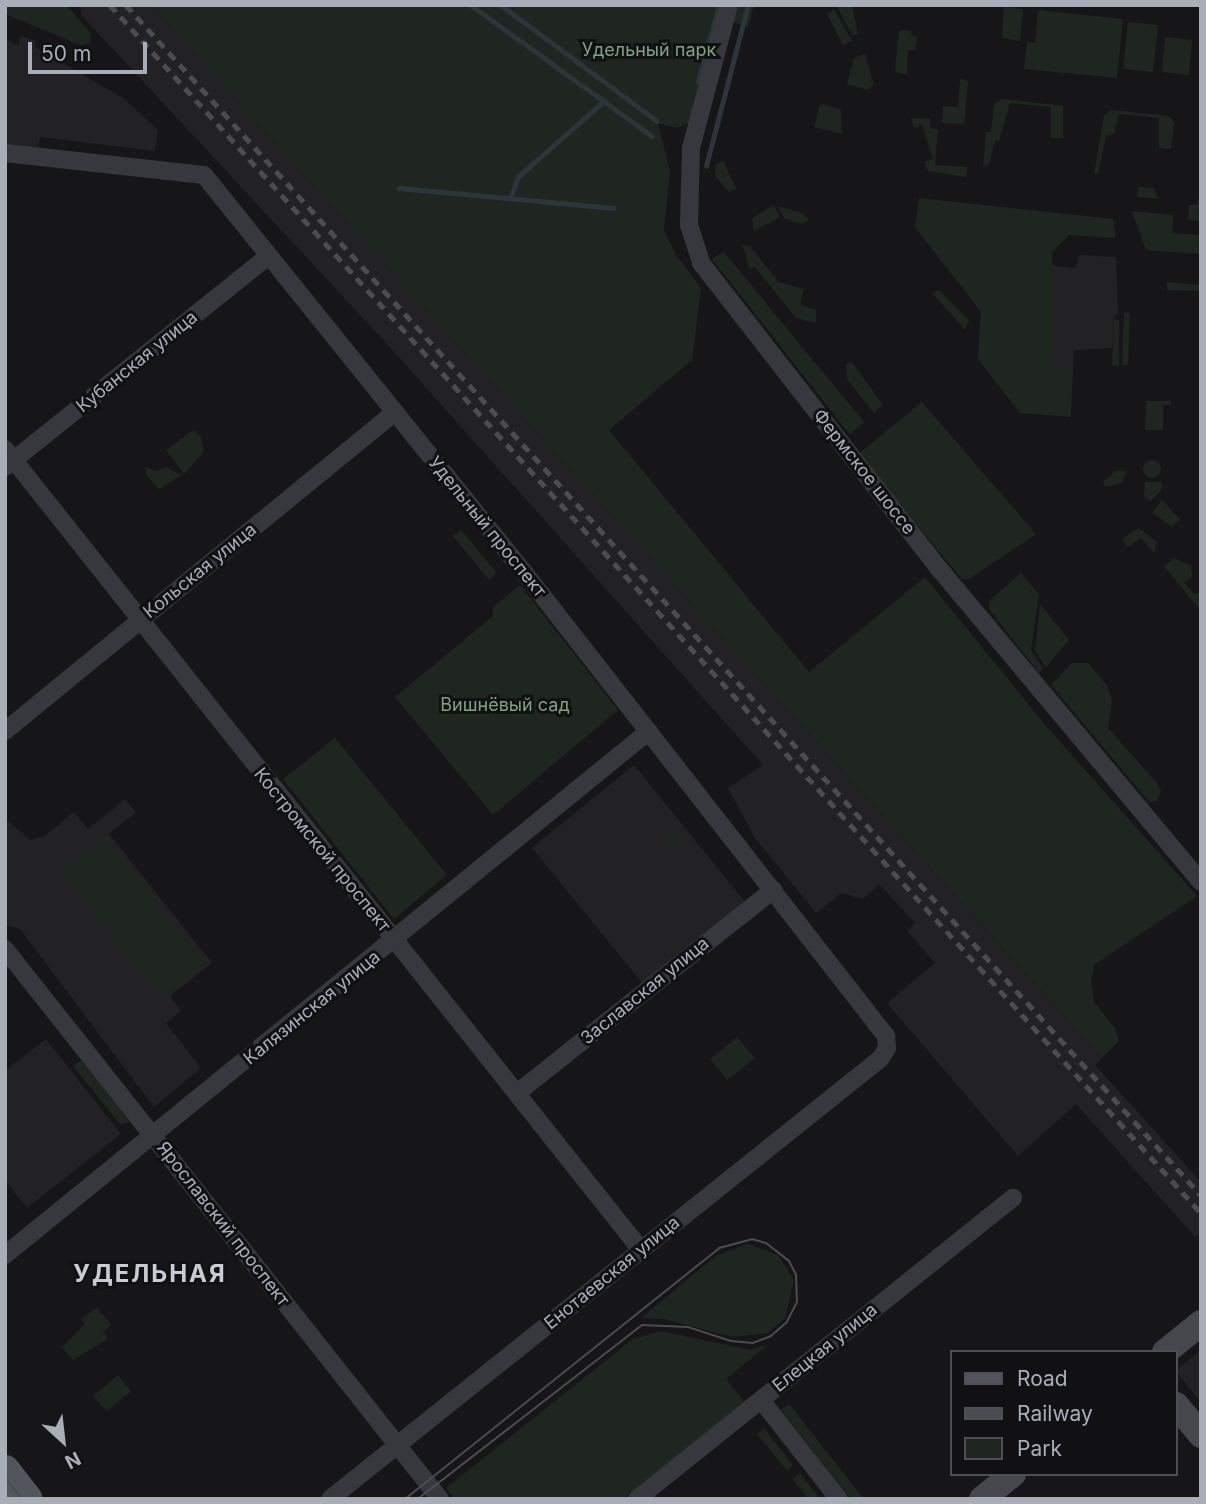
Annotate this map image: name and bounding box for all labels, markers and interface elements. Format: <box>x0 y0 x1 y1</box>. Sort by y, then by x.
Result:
scale bar <box>32 28 150 72</box>
park label: Удельный парк <box>582 39 716 61</box>
text: 50 m <box>41 41 91 66</box>
street label: Кубанская улица <box>72 307 202 417</box>
street label: Фермское шоссе <box>808 405 920 539</box>
street label: Удельный проспект <box>424 452 550 602</box>
street label: Кольская улица <box>139 519 261 623</box>
park label: Вишнёвый сад <box>440 694 570 716</box>
street label: Костромской проспект <box>249 764 395 936</box>
street label: Заславская улица <box>577 933 713 1049</box>
street label: Калязинская улица <box>240 946 384 1070</box>
street label: Ярославский проспект <box>152 1138 294 1310</box>
street label: Енотаевская улица <box>540 1212 684 1334</box>
district label: УДЕЛЬНАЯ <box>74 1260 226 1288</box>
street label: Елецкая улица <box>768 1299 882 1397</box>
legend <box>950 1350 1178 1476</box>
text: Road <box>1017 1366 1068 1391</box>
text: Railway <box>1017 1401 1093 1426</box>
north arrow <box>28 1406 98 1476</box>
text: Park <box>1017 1436 1062 1461</box>
text: N <box>61 1447 84 1474</box>

